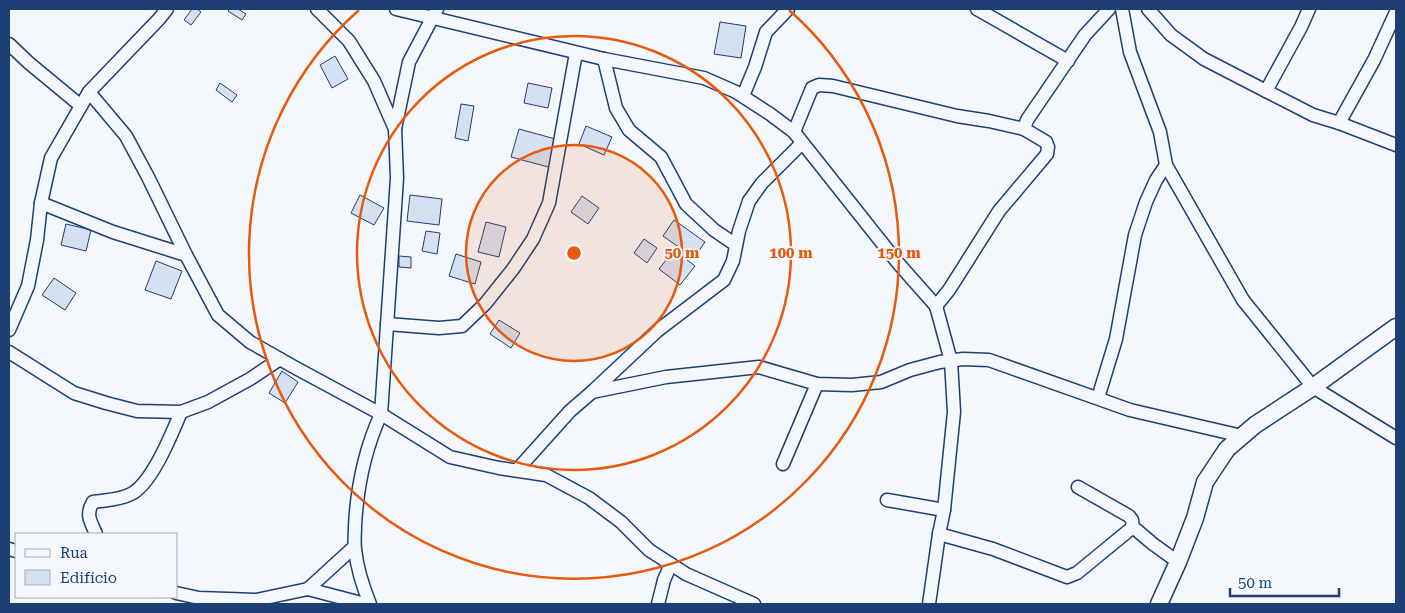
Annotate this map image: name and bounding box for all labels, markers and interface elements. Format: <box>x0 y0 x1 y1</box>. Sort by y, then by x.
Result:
centre of rings <box>565 244 583 262</box>
text: 50 m <box>664 244 700 262</box>
text: 100 m <box>769 244 813 262</box>
text: 150 m <box>877 244 921 262</box>
legend <box>15 533 178 598</box>
text: Rua <box>60 544 88 562</box>
scale bar <box>1230 566 1339 598</box>
text: Edifício <box>60 569 117 587</box>
text: 50 m <box>1238 574 1273 592</box>

